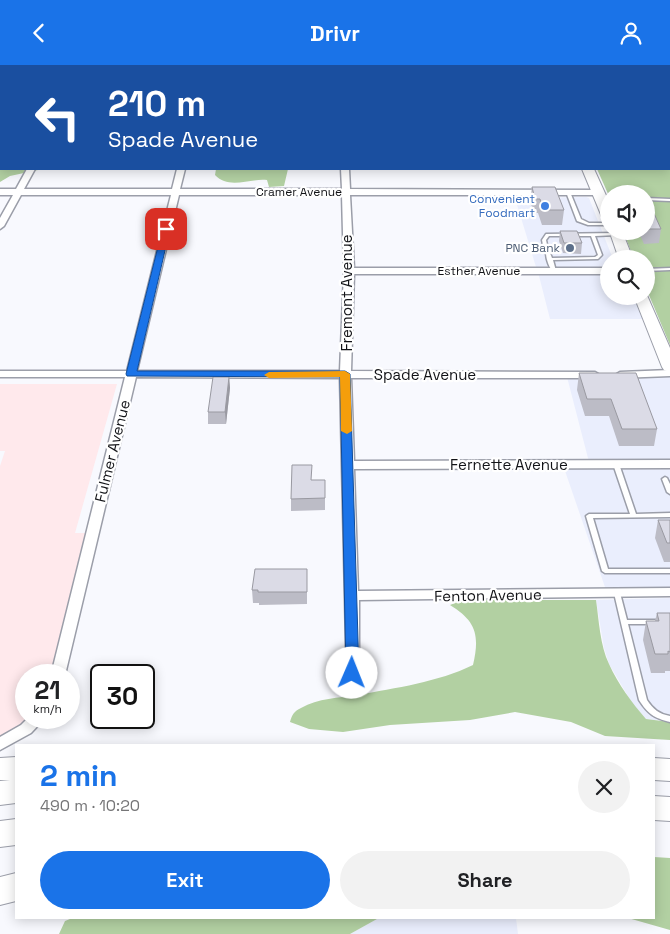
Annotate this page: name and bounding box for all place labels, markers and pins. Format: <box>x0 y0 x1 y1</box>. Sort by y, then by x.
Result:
place label: Convenient Foodmart <box>469 191 535 221</box>
marker: Convenient Foodmart <box>539 200 551 212</box>
pin <box>145 208 187 250</box>
place label: PNC Bank <box>505 240 561 256</box>
marker: PNC Bank <box>564 242 576 254</box>

